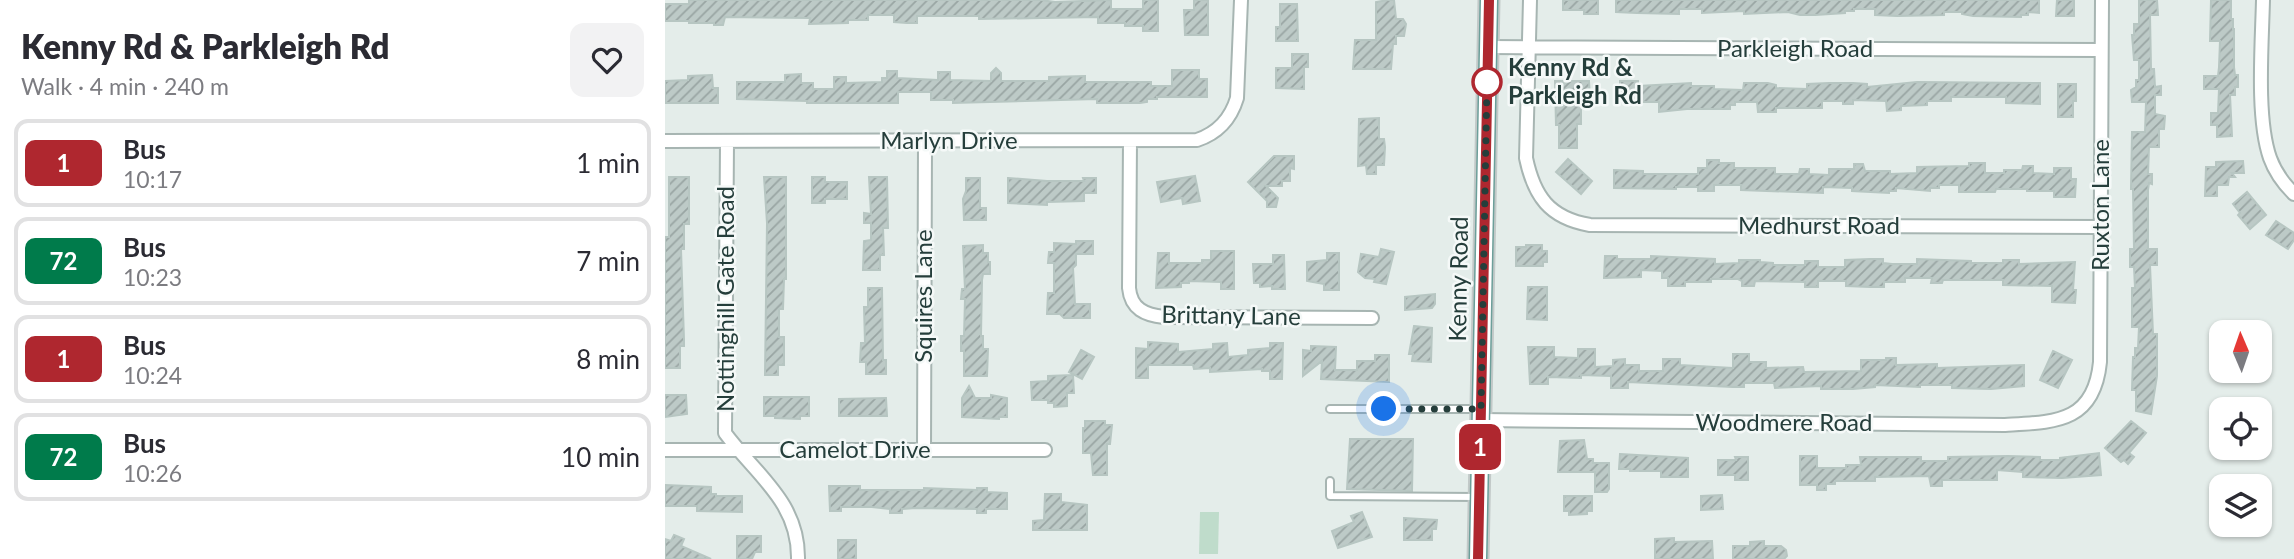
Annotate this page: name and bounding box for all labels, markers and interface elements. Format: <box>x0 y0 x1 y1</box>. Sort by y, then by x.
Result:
button: heart <box>570 23 644 97</box>
text: Kenny Rd & Parkleigh Rd <box>21 26 390 66</box>
street label: Parkleigh Road <box>1717 33 1873 62</box>
place label: Kenny Rd & Parkleigh Rd <box>1508 52 1642 109</box>
marker: Kenny Rd & Parkleigh Rd <box>1472 67 1502 97</box>
text: Walk · 4 min · 240 m <box>21 72 229 100</box>
street label: Marlyn Drive <box>880 125 1018 154</box>
text: Bus <box>123 133 166 165</box>
street label: Ruxton Lane <box>2085 139 2114 271</box>
text: 1 min <box>576 147 640 179</box>
text: 1 <box>57 148 70 177</box>
text: 10:17 <box>123 165 182 193</box>
street label: Nottinghill Gate Road <box>710 186 739 412</box>
street label: Medhurst Road <box>1738 210 1900 239</box>
street label: Kenny Road <box>1442 216 1473 342</box>
street label: Squires Lane <box>908 229 937 363</box>
text: Bus <box>123 231 166 263</box>
text: 7 min <box>576 245 640 277</box>
text: 72 <box>50 246 77 275</box>
text: 10:23 <box>123 263 182 291</box>
street label: Brittany Lane <box>1161 299 1301 330</box>
north arrow <box>2209 320 2271 383</box>
map controls <box>2209 320 2272 537</box>
text: Bus <box>123 329 166 361</box>
text: 8 min <box>576 343 640 375</box>
text: 1 <box>57 344 70 373</box>
text: 10:24 <box>123 361 182 389</box>
your location <box>1366 391 1401 426</box>
button: locate <box>2209 397 2272 460</box>
street label: Woodmere Road <box>1696 407 1872 436</box>
line badge: 1 <box>1457 424 1503 470</box>
text: Bus <box>123 427 166 459</box>
text: 1 <box>1473 432 1487 461</box>
street label: Camelot Drive <box>779 434 931 463</box>
text: 10 min <box>561 441 640 473</box>
text: 72 <box>50 442 77 471</box>
text: 10:26 <box>123 459 182 487</box>
button: layers <box>2209 474 2272 537</box>

